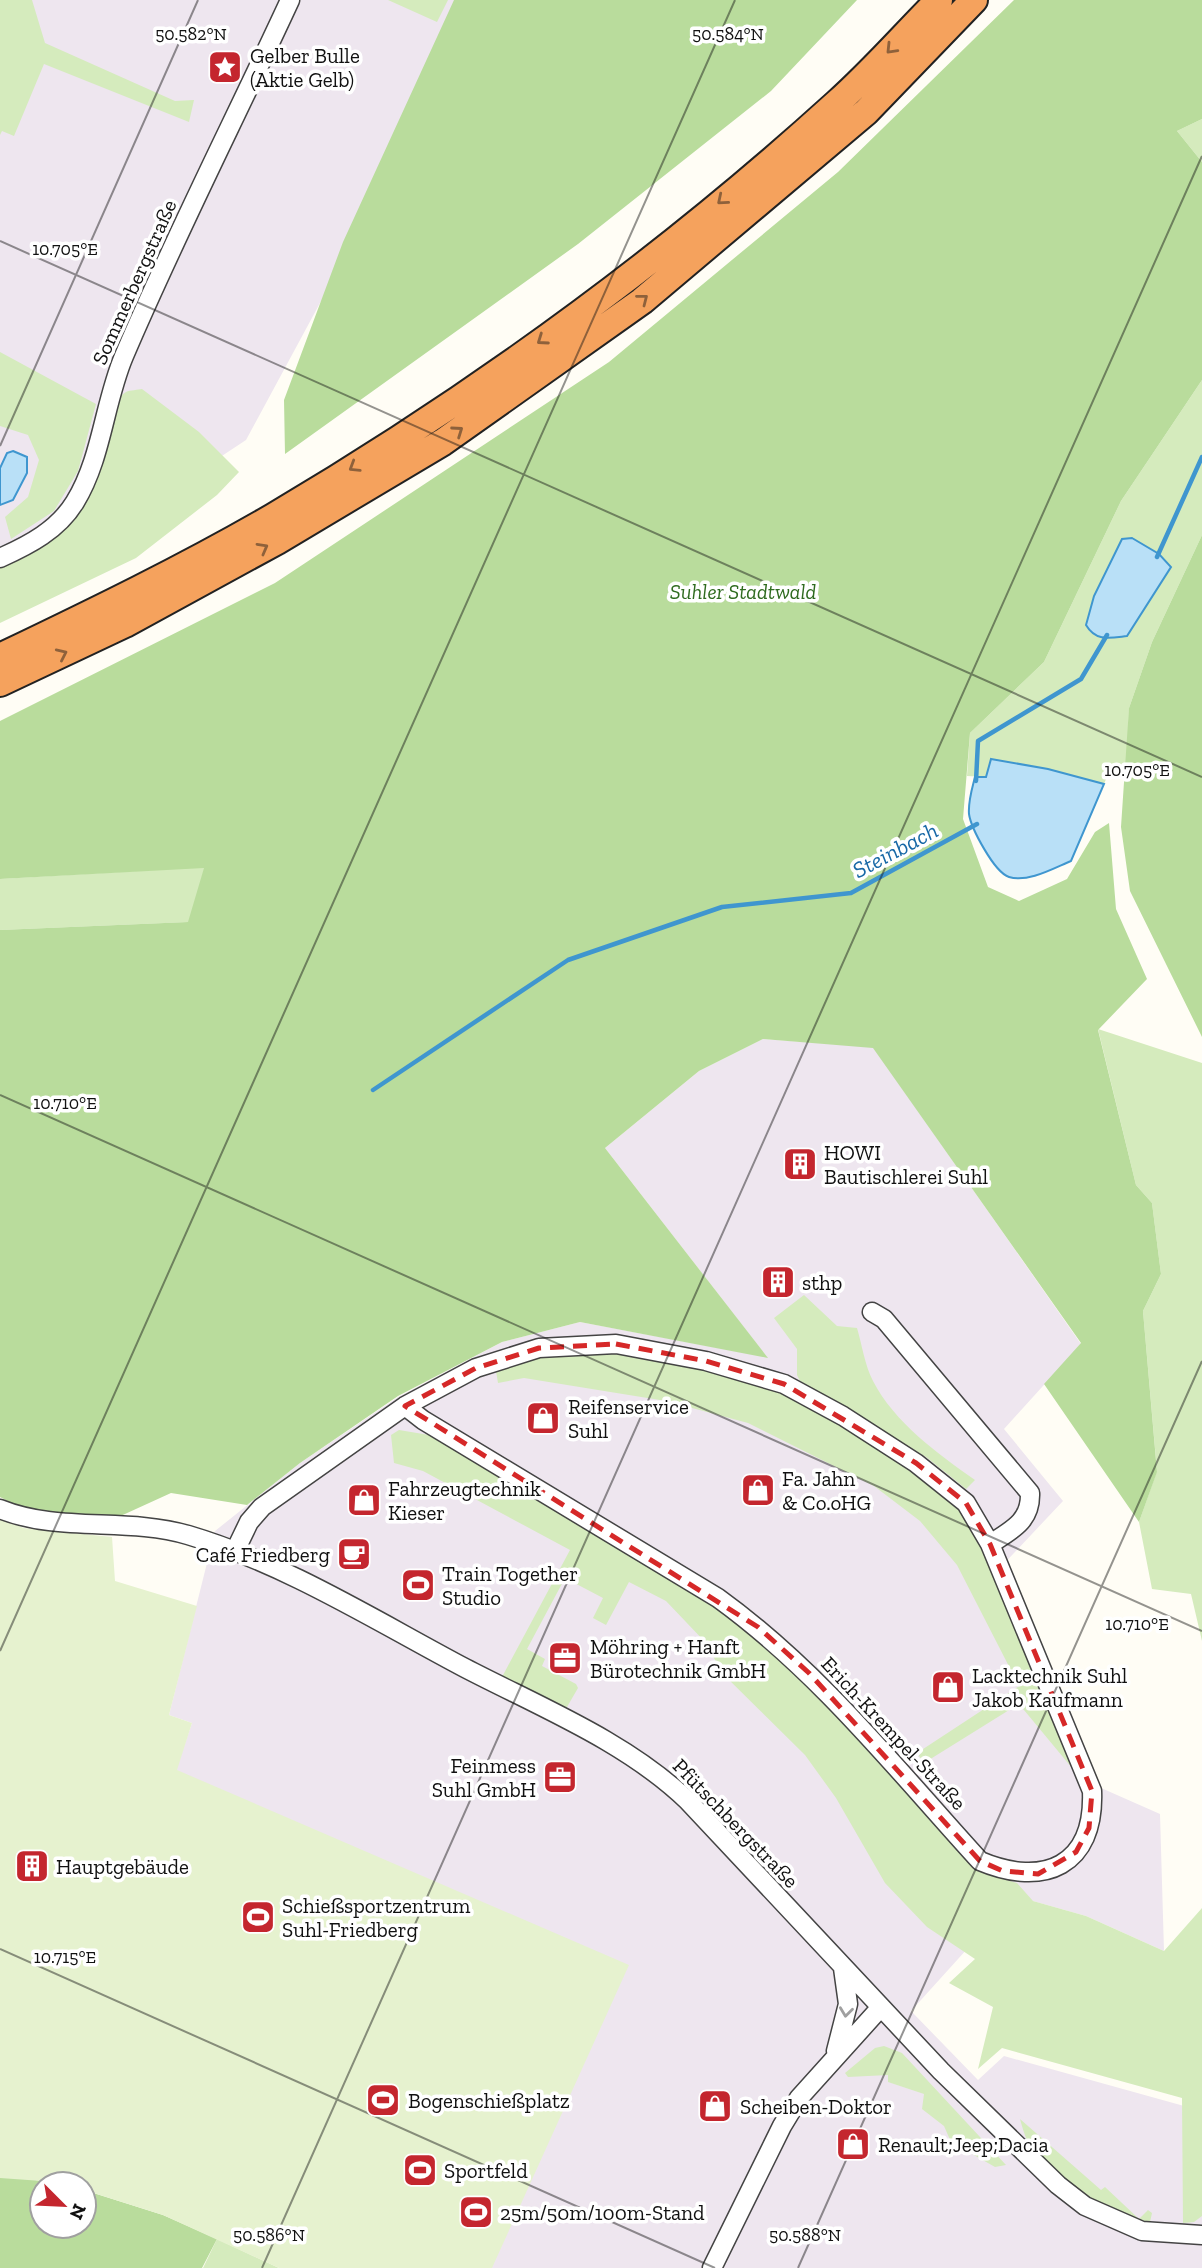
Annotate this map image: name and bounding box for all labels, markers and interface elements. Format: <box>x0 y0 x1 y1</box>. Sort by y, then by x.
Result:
text: 50.582°N <box>155 23 227 45</box>
text: 50.584°N <box>692 23 764 45</box>
one-way arrow <box>887 41 899 53</box>
place label: Gelber Bulle (Aktie Gelb) <box>250 43 360 92</box>
place icon: Gelber Bulle (Aktie Gelb) <box>206 48 244 86</box>
one-way arrow <box>717 192 730 204</box>
street label: Sommerbergstraße <box>86 196 182 368</box>
text: 10.705°E <box>32 238 98 260</box>
one-way arrow <box>636 294 648 307</box>
one-way arrow <box>537 332 550 344</box>
one-way arrow <box>450 427 463 439</box>
one-way arrow <box>348 458 361 471</box>
one-way arrow <box>256 543 268 556</box>
park label: Suhler Stadtwald <box>670 579 816 604</box>
one-way arrow <box>55 648 67 662</box>
text: 10.705°E <box>1104 759 1170 781</box>
water label: Steinbach <box>847 816 943 884</box>
text: 10.710°E <box>33 1092 97 1114</box>
place label: HOWI Bautischlerei Suhl <box>824 1140 988 1189</box>
building icon: HOWI Bautischlerei Suhl <box>781 1145 819 1183</box>
building icon: sthp <box>759 1263 797 1301</box>
place label: sthp <box>802 1270 842 1295</box>
place label: Reifenservice Suhl <box>568 1394 689 1443</box>
shop icon: Reifenservice Suhl <box>524 1399 562 1437</box>
place label: Fa. Jahn & Co.oHG <box>782 1466 871 1515</box>
shop icon: Fa. Jahn & Co.oHG <box>739 1471 777 1509</box>
place label: Fahrzeugtechnik Kieser <box>388 1476 541 1525</box>
shop icon: Fahrzeugtechnik Kieser <box>345 1481 383 1519</box>
cafe icon: Café Friedberg <box>335 1535 373 1573</box>
place label: Café Friedberg <box>196 1542 330 1567</box>
place label: Train Together Studio <box>442 1561 578 1610</box>
sports icon: Train Together Studio <box>399 1566 437 1604</box>
text: 10.710°E <box>1105 1613 1169 1635</box>
place label: Möhring + Hanft Bürotechnik GmbH <box>590 1634 766 1683</box>
office icon: Möhring + Hanft Bürotechnik GmbH <box>546 1639 584 1677</box>
street label: Erich-Krempel-Straße <box>816 1651 972 1815</box>
place label: Lacktechnik Suhl Jakob Kaufmann <box>972 1663 1128 1712</box>
shop icon: Lacktechnik Suhl Jakob Kaufmann <box>929 1668 967 1706</box>
place label: Feinmess Suhl GmbH <box>432 1753 536 1802</box>
street label: Pfütschbergstraße <box>668 1753 804 1893</box>
office icon: Feinmess Suhl GmbH <box>541 1758 579 1796</box>
building icon: Hauptgebäude <box>13 1847 51 1885</box>
place label: Hauptgebäude <box>56 1854 189 1879</box>
place label: Schießsportzentrum Suhl-Friedberg <box>282 1893 470 1942</box>
sports icon: Schießsportzentrum Suhl-Friedberg <box>239 1898 277 1936</box>
text: 10.715°E <box>34 1946 96 1968</box>
one-way arrow <box>839 2006 854 2018</box>
sports icon: Bogenschießplatz <box>364 2081 402 2119</box>
shop icon: Scheiben-Doktor <box>696 2087 734 2125</box>
place label: Bogenschießplatz <box>408 2088 570 2113</box>
place label: Scheiben-Doktor <box>740 2094 892 2119</box>
shop icon: Renault;Jeep;Dacia <box>834 2125 872 2163</box>
place label: Renault;Jeep;Dacia <box>878 2132 1049 2157</box>
sports icon: Sportfeld <box>401 2151 439 2189</box>
place label: Sportfeld <box>444 2158 528 2183</box>
north arrow <box>28 2170 98 2240</box>
sports icon: 25m/50m/100m-Stand <box>457 2193 495 2231</box>
text: N <box>65 2200 92 2223</box>
place label: 25m/50m/100m-Stand <box>500 2200 705 2225</box>
text: 50.586°N <box>233 2224 305 2246</box>
text: 50.588°N <box>769 2224 841 2246</box>

